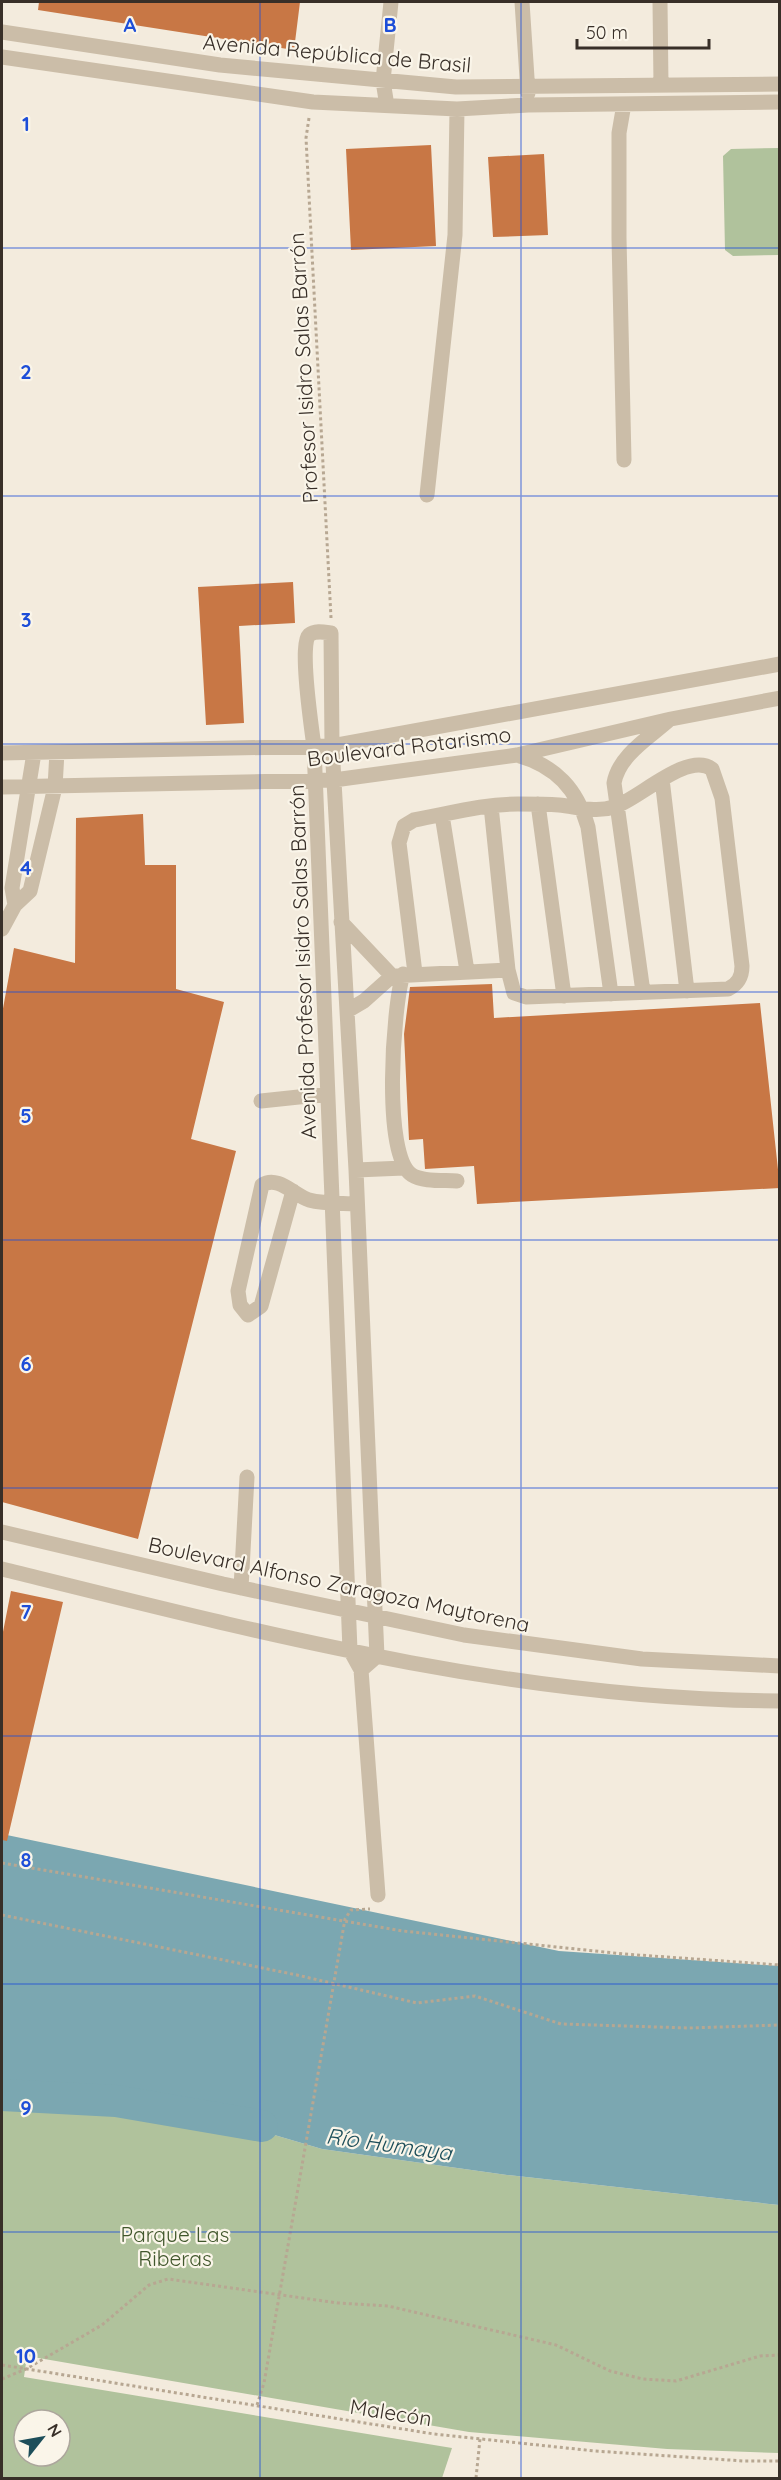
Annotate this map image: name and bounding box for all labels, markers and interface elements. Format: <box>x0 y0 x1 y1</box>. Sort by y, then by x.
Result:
text: A <box>124 12 137 37</box>
text: B <box>383 12 397 37</box>
scale bar <box>577 12 709 50</box>
text: 50 m <box>586 21 628 44</box>
street label: Avenida República de Brasil <box>202 28 472 78</box>
text: 1 <box>22 111 30 136</box>
street label: Profesor Isidro Salas Barrón <box>283 232 323 504</box>
text: 2 <box>20 359 32 384</box>
text: 3 <box>21 607 31 632</box>
street label: Boulevard Rotarismo <box>306 721 512 771</box>
street label: Avenida Profesor Isidro Salas Barrón <box>283 784 321 1140</box>
text: 4 <box>20 855 32 880</box>
text: 5 <box>20 1103 32 1128</box>
text: 6 <box>20 1351 32 1376</box>
street label: Boulevard Alfonso Zaragoza Maytorena <box>146 1531 532 1637</box>
text: 7 <box>21 1599 32 1624</box>
text: 8 <box>21 1847 32 1872</box>
text: 9 <box>20 2095 32 2120</box>
water label: Río Humaya <box>325 2121 455 2167</box>
park label: Parque Las Riberas <box>121 2221 229 2271</box>
text: 10 <box>16 2343 36 2368</box>
street label: Malecón <box>348 2393 434 2431</box>
north arrow <box>12 2408 72 2468</box>
text: N <box>43 2420 66 2440</box>

